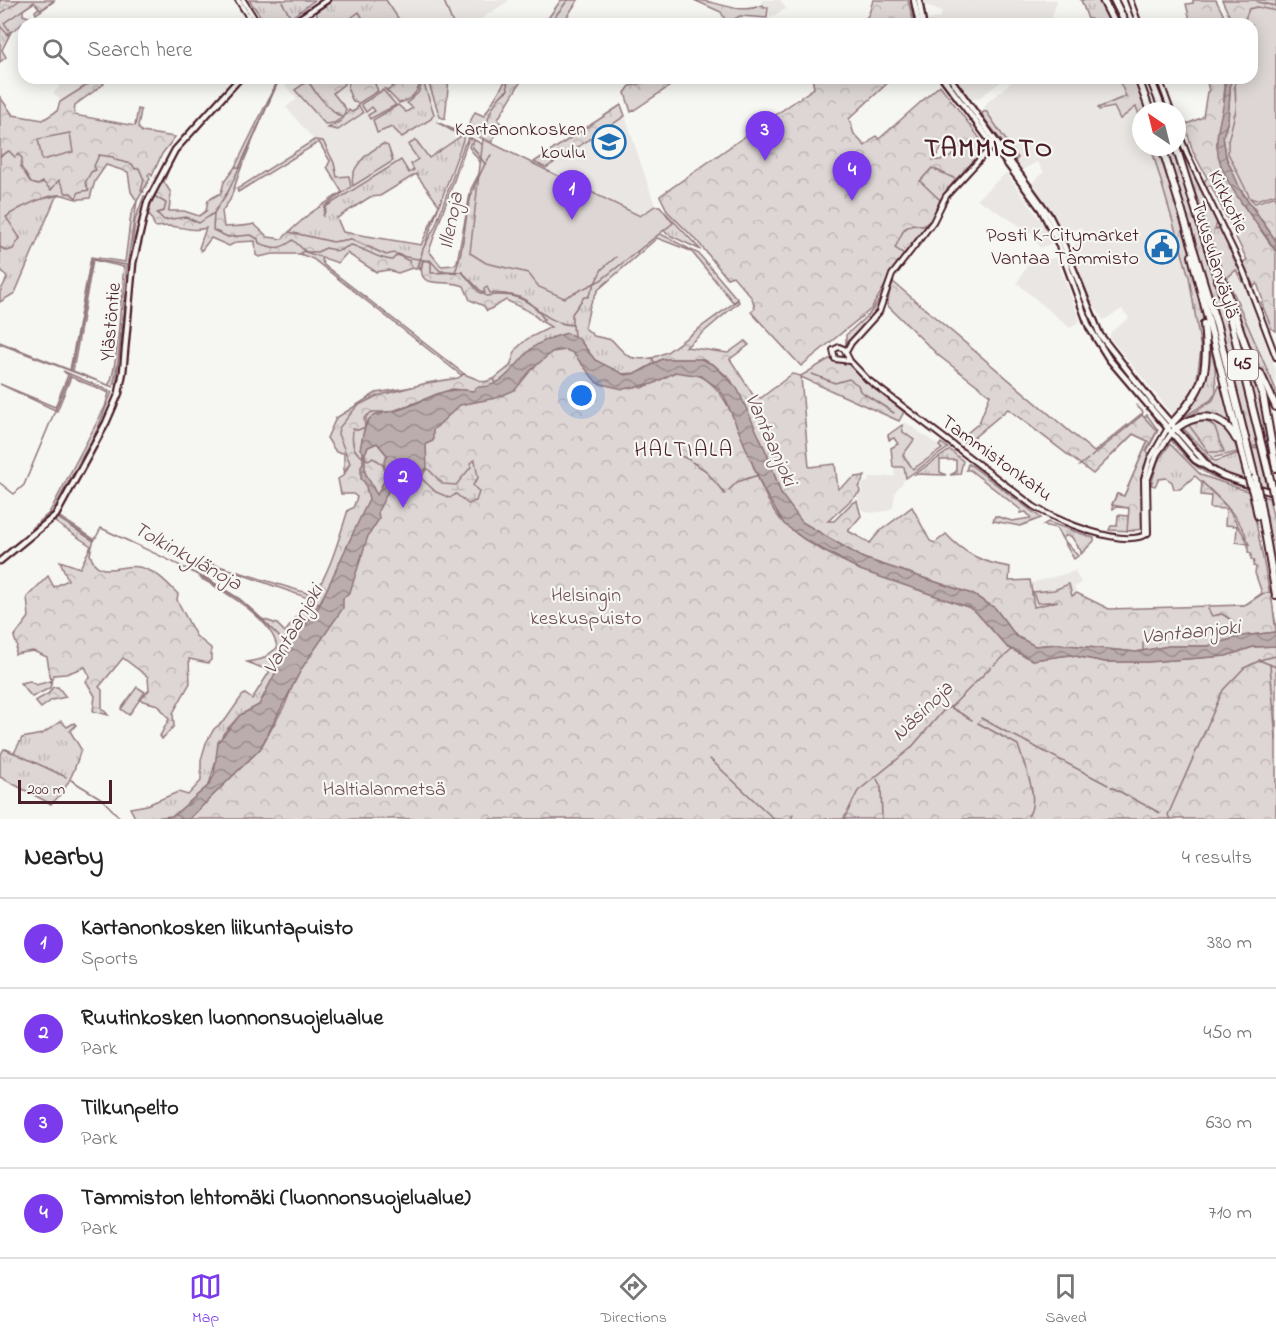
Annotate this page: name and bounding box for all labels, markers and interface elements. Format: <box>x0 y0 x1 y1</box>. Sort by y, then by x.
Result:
search box <box>18 18 1258 84</box>
icon: search <box>39 35 72 68</box>
text: Search here <box>87 35 192 67</box>
north arrow <box>1132 102 1186 156</box>
pin: 3 <box>746 112 784 161</box>
place label: Kartanonkosken koulu <box>455 116 586 168</box>
school or university icon: Kartanonkosken koulu <box>591 124 627 160</box>
district label: TAMMISTO <box>924 131 1054 169</box>
pin: 4 <box>832 152 872 201</box>
street label: Kirkkotie <box>1199 166 1255 238</box>
pin: 1 <box>552 170 592 220</box>
water label: Illenoja <box>432 189 472 252</box>
street label: Tuusulanväylä <box>1182 198 1246 322</box>
place label: Posti K-Citymarket Vantaa Tammisto <box>986 222 1139 274</box>
public building icon: Posti K-Citymarket Vantaa Tammisto <box>1144 229 1180 265</box>
street label: Ylästöntie <box>94 281 130 363</box>
road number: 45 <box>1228 350 1258 380</box>
your location <box>567 381 596 410</box>
water label: Vantaanjoki <box>736 389 805 493</box>
street label: Tammistonkatu <box>934 409 1058 509</box>
district label: HALTIALA <box>634 435 734 467</box>
pin: 2 <box>384 458 422 508</box>
water label: Tolkinkylänoja <box>127 515 247 599</box>
water label: Vantaanjoki <box>256 578 333 680</box>
park label: Helsingin keskuspuisto <box>530 582 642 634</box>
water label: Vantaanjoki <box>1140 613 1244 653</box>
water label: Näsinoja <box>885 674 961 749</box>
park label: Haltialanmetsä <box>323 776 445 805</box>
scale bar <box>18 777 112 804</box>
text: 200 m <box>27 778 65 802</box>
text: Nearby <box>24 839 103 877</box>
text: 4 results <box>1182 844 1252 873</box>
text: Kartanonkosken liikuntapuisto <box>81 913 353 945</box>
text: 1 <box>40 929 47 958</box>
text: 380 m <box>1207 929 1252 958</box>
text: Sports <box>81 945 138 974</box>
text: Ruutinkosken luonnonsuojelualue <box>81 1003 383 1035</box>
text: 2 <box>39 1019 48 1048</box>
text: 450 m <box>1203 1019 1252 1048</box>
text: Park <box>81 1035 117 1064</box>
text: Tilkunpelto <box>81 1093 179 1125</box>
text: 3 <box>39 1109 48 1138</box>
text: 630 m <box>1206 1109 1252 1138</box>
text: Park <box>81 1125 117 1154</box>
text: Tammiston lehtomäki (luonnonsuojelualue) <box>81 1183 471 1215</box>
text: 4 <box>39 1199 48 1228</box>
text: 710 m <box>1208 1199 1252 1228</box>
text: Park <box>81 1215 117 1244</box>
tab: Map <box>189 1270 222 1330</box>
tab: Directions <box>600 1270 667 1330</box>
tab: Saved <box>1045 1270 1087 1330</box>

